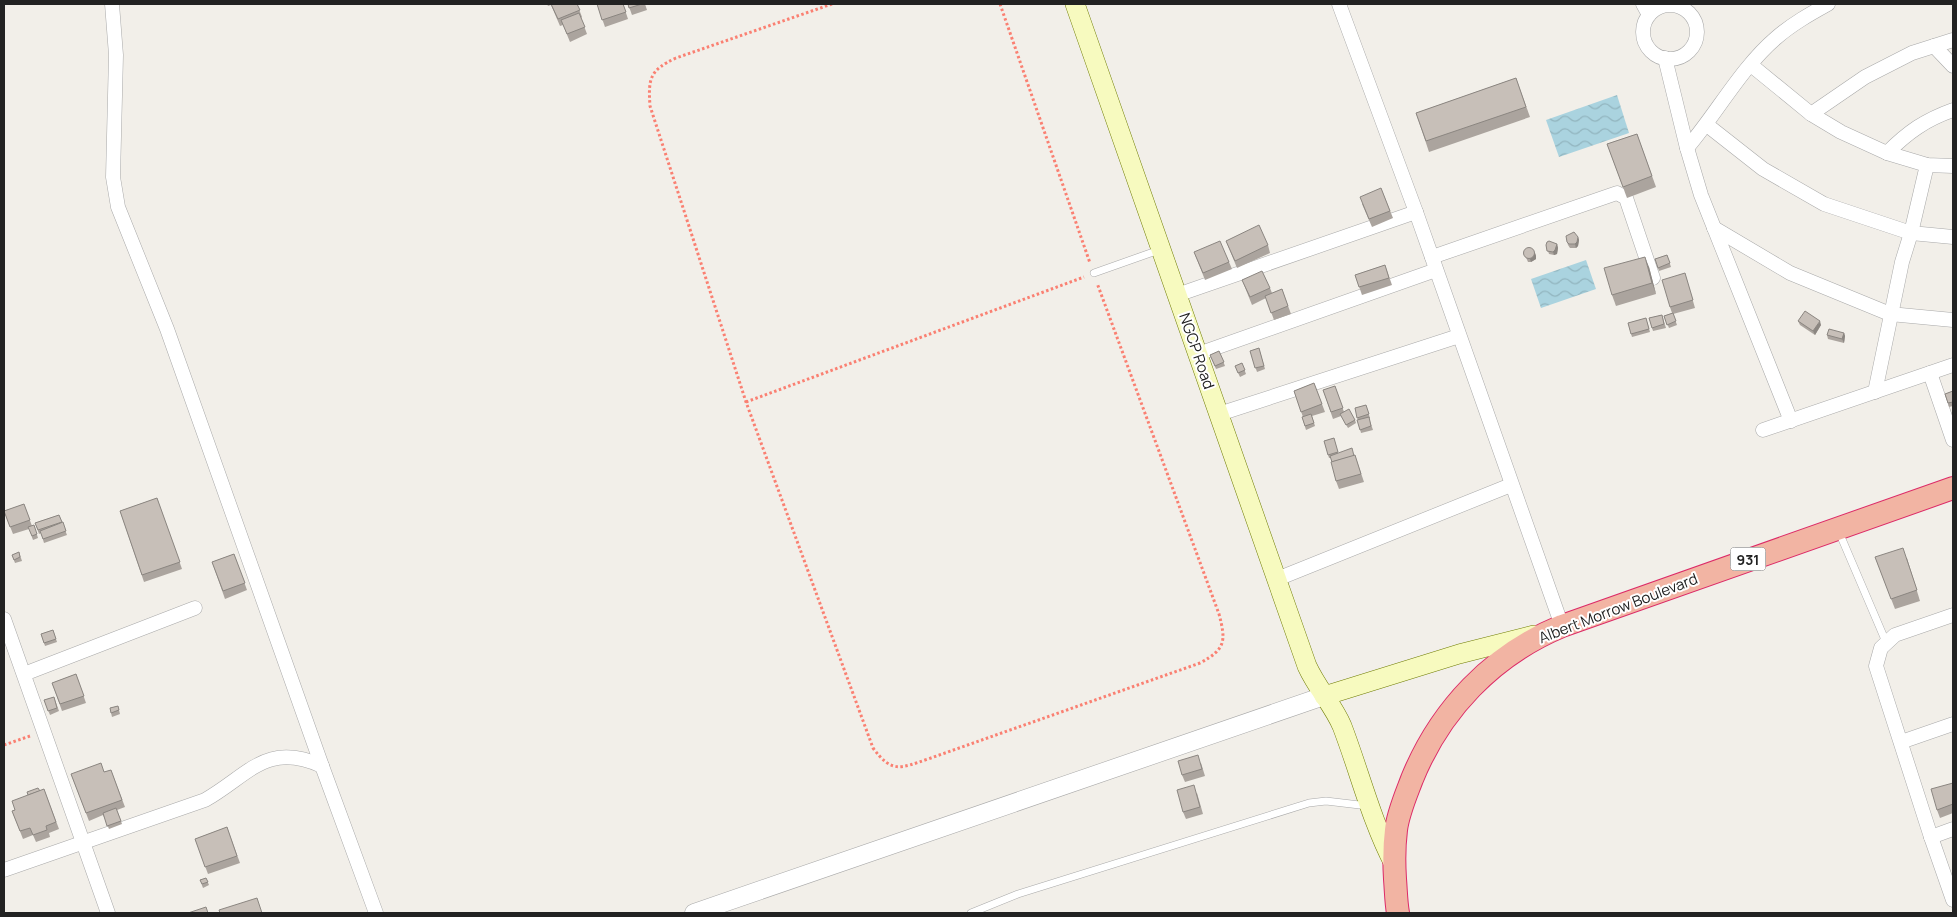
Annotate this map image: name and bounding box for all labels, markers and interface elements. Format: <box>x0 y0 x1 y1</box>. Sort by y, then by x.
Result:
street label: NGCP Road <box>1174 310 1220 392</box>
road number: 931 <box>1730 548 1766 570</box>
street label: Albert Morrow Boulevard <box>1535 568 1701 648</box>

